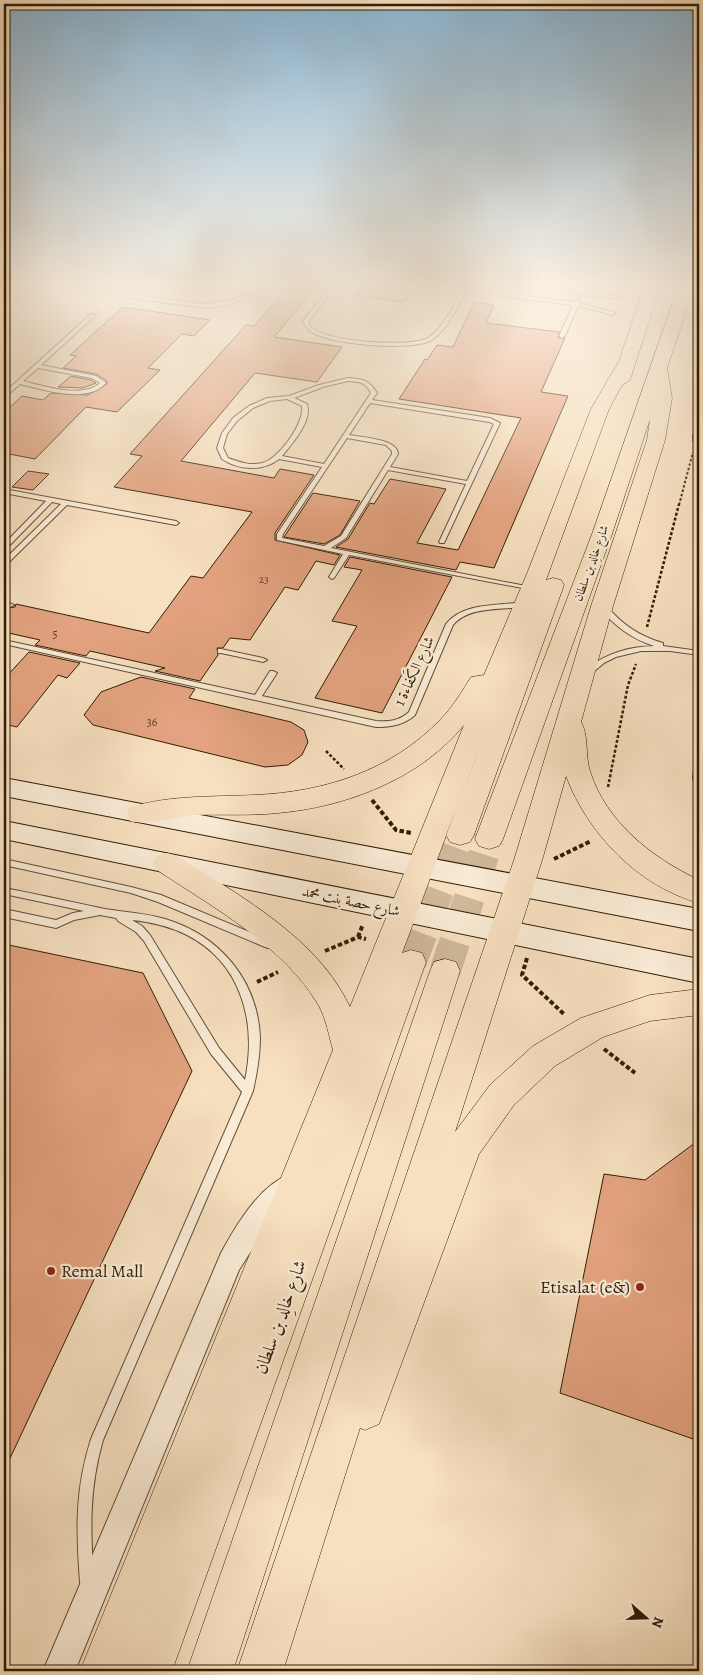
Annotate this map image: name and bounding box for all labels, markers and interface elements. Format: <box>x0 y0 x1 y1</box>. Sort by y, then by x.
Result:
street label: شارع خالِد بن سلطان <box>570 523 615 604</box>
house number: 23 <box>259 572 269 587</box>
house number: 5 <box>52 626 58 642</box>
street label: شارع الكَفاءة 1 <box>388 632 442 710</box>
house number: 36 <box>147 714 158 730</box>
street label: شارع حصة بنت محمد <box>300 881 402 924</box>
street label: شارع خالِد بن سلطان <box>248 1257 315 1378</box>
place label: Remal Mall <box>61 1259 144 1283</box>
marker: Remal Mall <box>45 1265 57 1277</box>
place label: Etisalat (e&) <box>540 1275 630 1299</box>
marker: Etisalat (e&) <box>634 1281 646 1293</box>
north arrow <box>620 1592 670 1642</box>
text: N <box>647 1614 668 1630</box>

